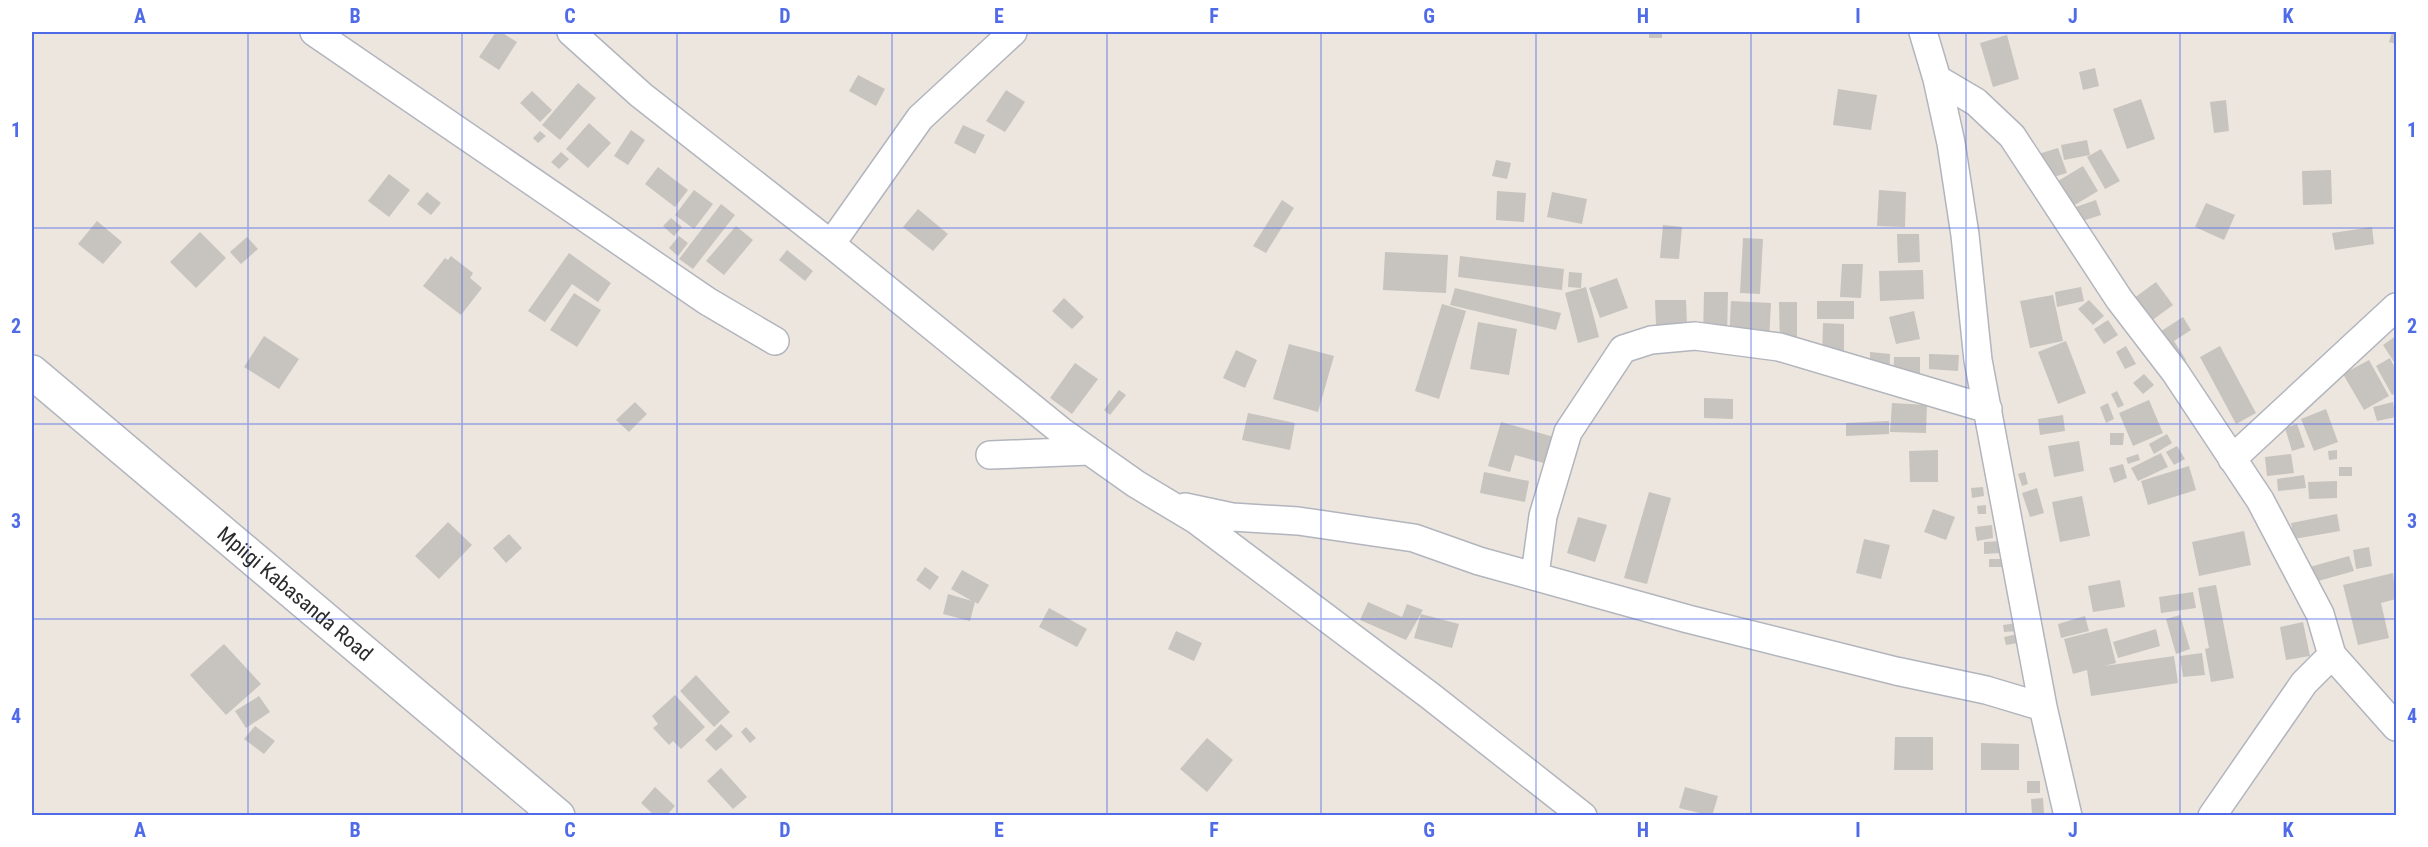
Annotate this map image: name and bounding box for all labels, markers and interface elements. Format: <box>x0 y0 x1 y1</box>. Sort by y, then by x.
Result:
text: A <box>134 4 146 28</box>
text: B <box>349 4 361 28</box>
text: C <box>564 4 576 28</box>
text: D <box>779 4 791 28</box>
text: E <box>994 4 1004 28</box>
text: F <box>1209 4 1219 28</box>
text: G <box>1423 4 1435 28</box>
text: H <box>1637 4 1649 28</box>
text: I <box>1855 4 1861 28</box>
text: J <box>2068 4 2078 28</box>
text: K <box>2282 4 2294 28</box>
text: 1 <box>11 118 21 142</box>
text: 1 <box>2407 118 2417 142</box>
text: 2 <box>11 314 21 338</box>
text: 2 <box>2407 314 2417 338</box>
text: 3 <box>11 509 21 533</box>
text: 3 <box>2407 509 2417 533</box>
street label: Mpiigi Kabasanda Road <box>213 522 377 666</box>
text: 4 <box>11 704 21 728</box>
text: 4 <box>2407 704 2417 728</box>
text: A <box>134 818 146 842</box>
text: B <box>349 818 361 842</box>
text: C <box>564 818 576 842</box>
text: D <box>779 818 791 842</box>
text: E <box>994 818 1004 842</box>
text: F <box>1209 818 1219 842</box>
text: G <box>1423 818 1435 842</box>
text: H <box>1637 818 1649 842</box>
text: I <box>1855 818 1861 842</box>
text: J <box>2068 818 2078 842</box>
text: K <box>2282 818 2294 842</box>

